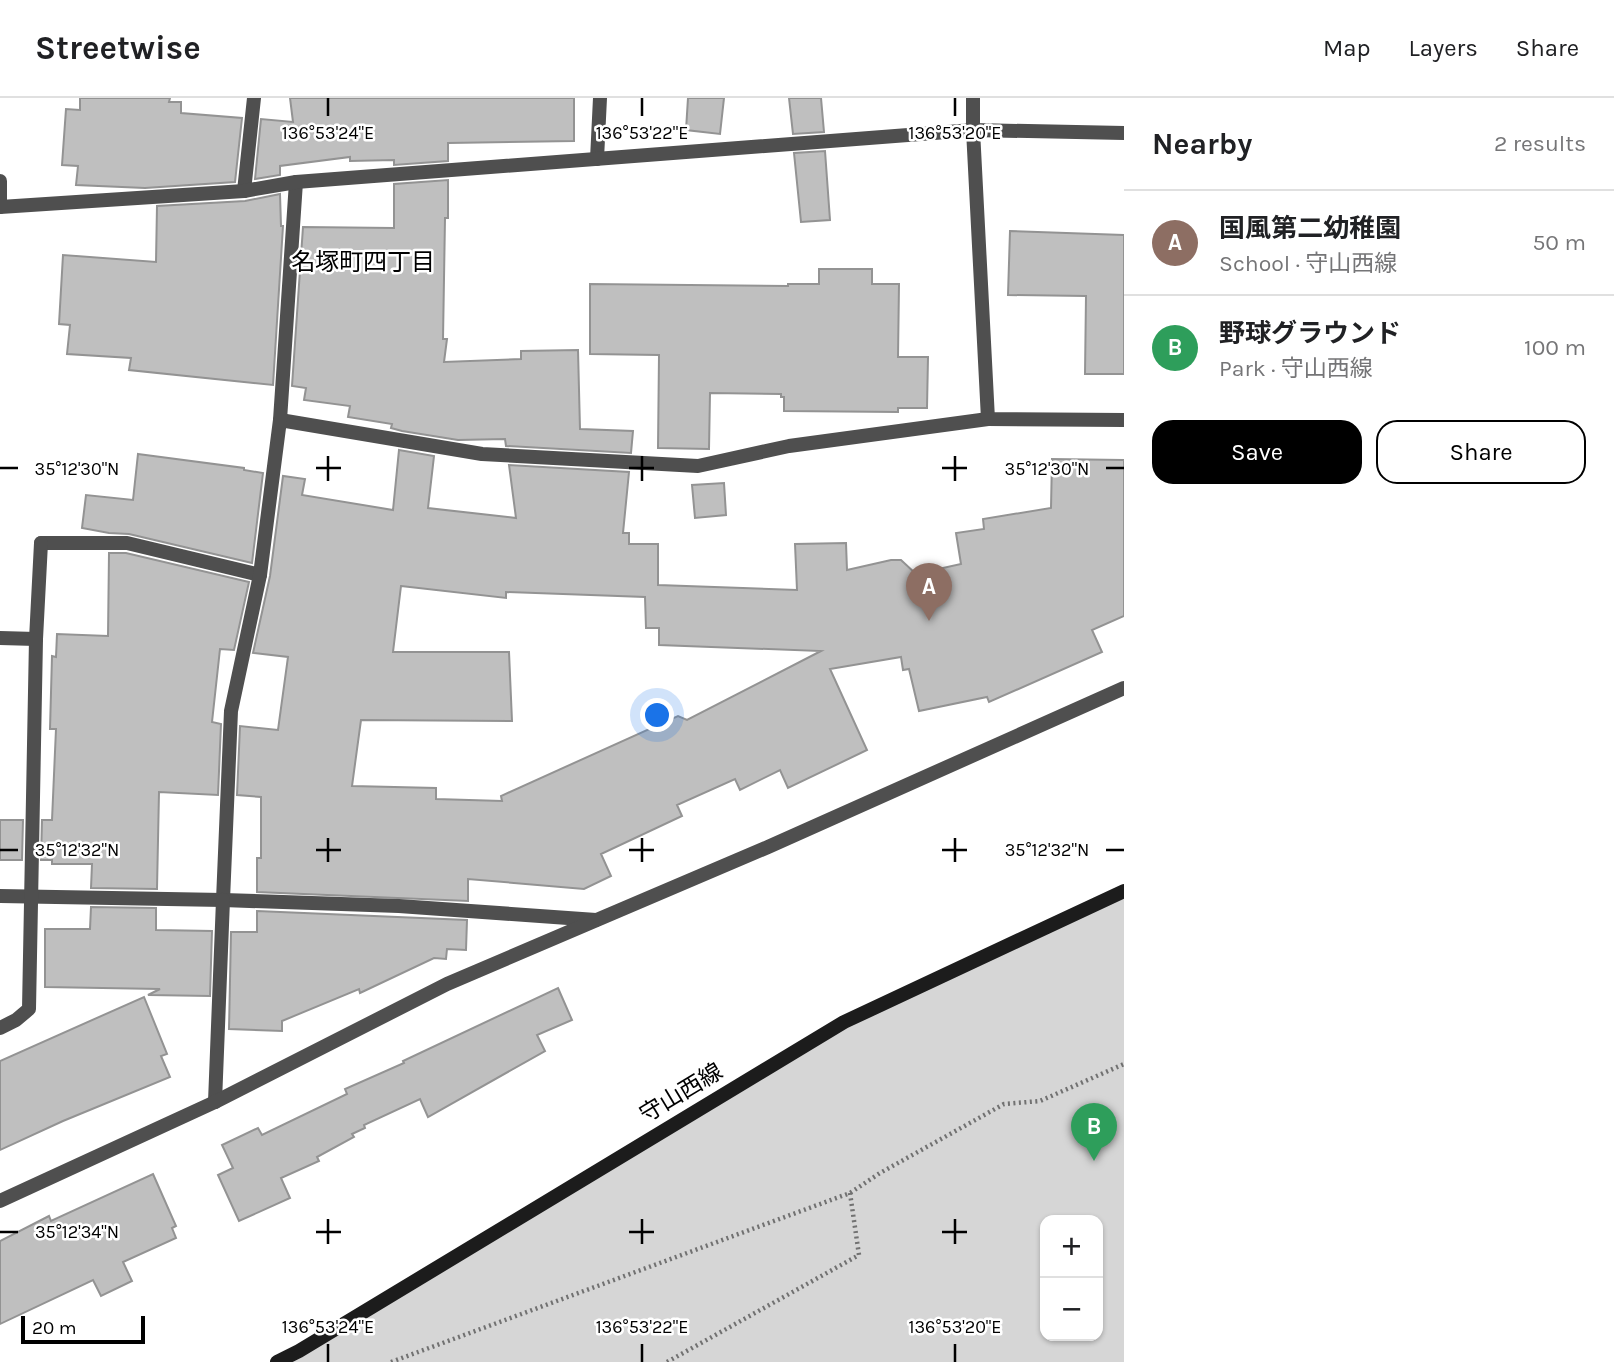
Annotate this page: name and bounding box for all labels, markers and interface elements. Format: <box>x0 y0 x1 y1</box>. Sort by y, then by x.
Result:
text: Streetwise <box>35 29 201 67</box>
text: Map <box>1323 34 1371 62</box>
text: Layers <box>1409 34 1478 62</box>
text: Share <box>1516 34 1579 62</box>
text: 136°53'24"E <box>282 122 374 144</box>
text: 136°53'22"E <box>596 122 688 144</box>
text: 136°53'20"E <box>909 122 1001 144</box>
text: Nearby <box>1152 126 1252 162</box>
text: 2 results <box>1494 130 1586 157</box>
text: 国風第二幼稚園 <box>1219 213 1401 244</box>
text: A <box>1168 229 1182 256</box>
text: 50 m <box>1532 229 1586 256</box>
district label: 名塚町四丁目 <box>291 248 435 276</box>
text: School · 守山西線 <box>1219 250 1397 277</box>
text: 野球グラウンド <box>1219 318 1401 349</box>
text: B <box>1168 334 1182 361</box>
text: 100 m <box>1524 334 1586 361</box>
text: Park · 守山西線 <box>1219 355 1373 382</box>
button: Save <box>1152 420 1362 484</box>
button: Share <box>1376 420 1586 484</box>
text: 35°12'30"N <box>35 458 119 480</box>
text: 35°12'30"N <box>1005 458 1089 480</box>
pin: A <box>906 563 952 621</box>
your location <box>640 698 674 732</box>
text: 35°12'32"N <box>35 839 119 861</box>
text: 35°12'32"N <box>1005 839 1089 861</box>
street label: 守山西線 <box>635 1058 727 1128</box>
pin: B <box>1071 1103 1117 1161</box>
map controls <box>1040 1215 1103 1341</box>
button: + <box>1040 1215 1103 1278</box>
text: 35°12'34"N <box>35 1221 119 1243</box>
button: − <box>1040 1278 1103 1341</box>
scale bar <box>21 1313 145 1345</box>
text: 136°53'24"E <box>282 1316 374 1338</box>
text: 136°53'22"E <box>596 1316 688 1338</box>
text: 136°53'20"E <box>909 1316 1001 1338</box>
text: 20 m <box>32 1317 77 1339</box>

